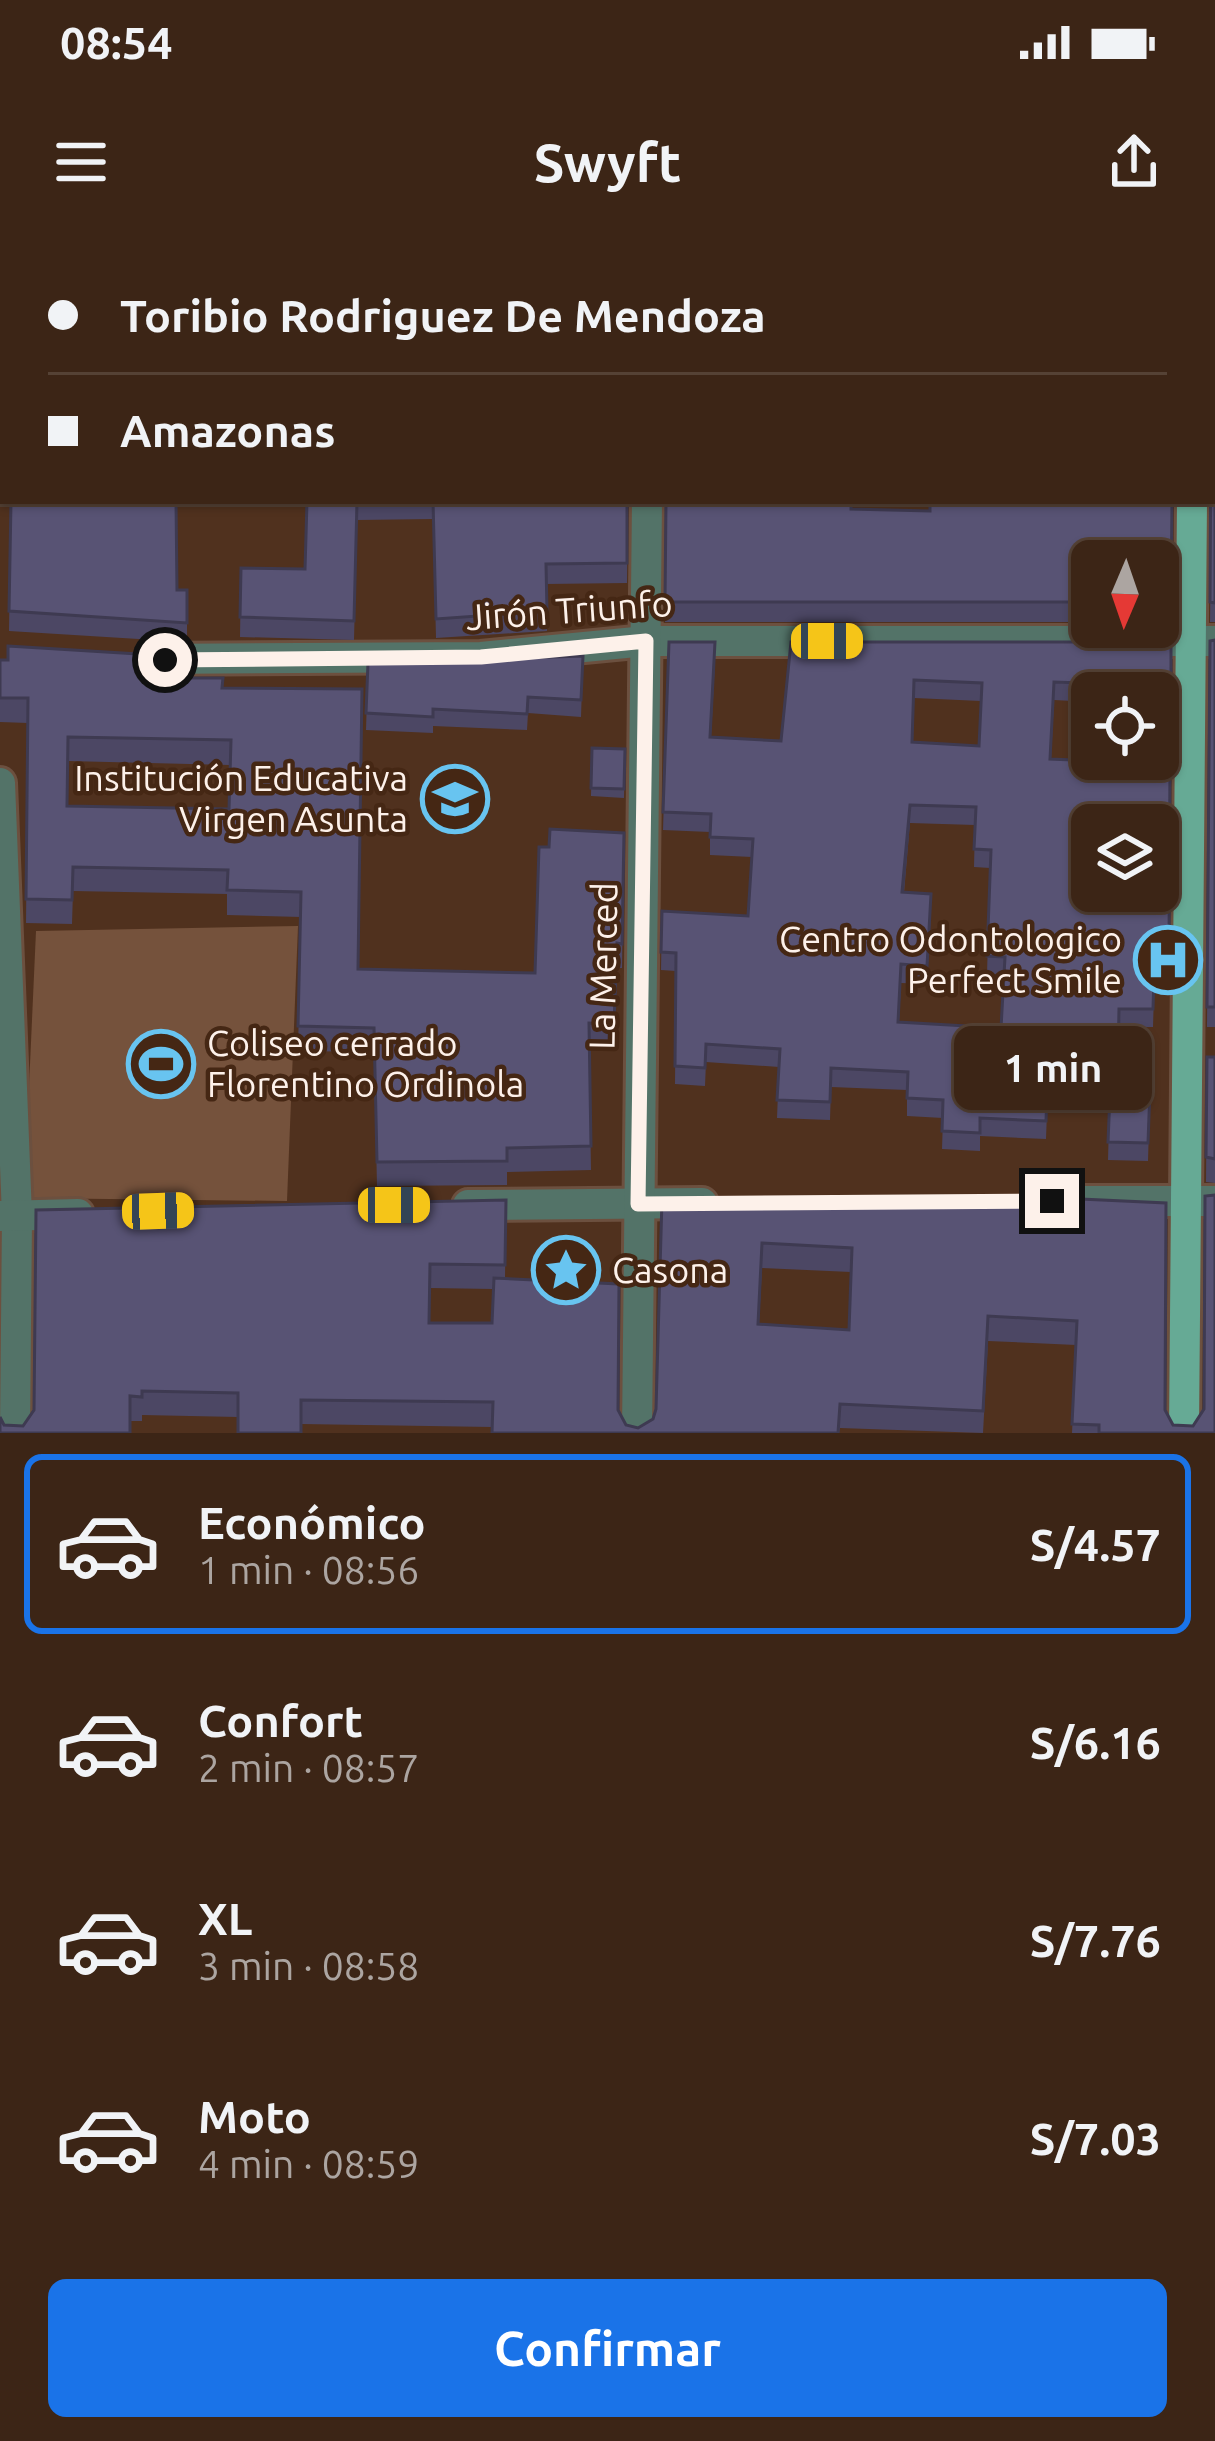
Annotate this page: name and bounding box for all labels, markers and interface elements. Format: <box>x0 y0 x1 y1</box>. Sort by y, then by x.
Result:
text: 08:54 <box>60 17 173 68</box>
icon: menu <box>48 129 114 195</box>
icon: share <box>1101 129 1167 195</box>
text: Swyft <box>534 132 681 192</box>
text: Toribio Rodriguez De Mendoza <box>120 290 766 341</box>
text: Amazonas <box>120 405 335 456</box>
north arrow <box>1071 540 1179 648</box>
map controls <box>1071 540 1179 912</box>
street label: Jirón Triunfo <box>464 582 674 637</box>
car <box>791 623 863 659</box>
route start <box>138 633 192 687</box>
button: locate <box>1071 672 1179 780</box>
place label: Institución Educativa Virgen Asunta <box>74 757 408 839</box>
school or university icon: Institución Educativa Virgen Asunta <box>420 764 490 834</box>
button: layers <box>1071 804 1179 912</box>
street label: La Merced <box>581 882 624 1050</box>
place label: Centro Odontologico Perfect Smile <box>779 918 1122 1000</box>
hospital icon: Centro Odontologico Perfect Smile <box>1133 925 1203 995</box>
place label: Coliseo cerrado Florentino Ordinola <box>207 1022 524 1104</box>
callout: 1 min <box>953 1027 1151 1111</box>
sports icon: Coliseo cerrado Florentino Ordinola <box>126 1029 196 1099</box>
text: 1 min <box>1004 1046 1102 1089</box>
route end <box>1025 1174 1079 1228</box>
car <box>358 1187 430 1223</box>
car <box>121 1192 195 1230</box>
place icon: Casona <box>531 1235 601 1305</box>
place label: Casona <box>612 1249 728 1290</box>
icon: car <box>54 1490 162 1598</box>
text: Económico <box>198 1497 426 1548</box>
text: S/4.57 <box>1030 1519 1161 1570</box>
text: 1 min · 08:56 <box>198 1548 419 1591</box>
icon: car <box>54 1688 162 1796</box>
text: Confort <box>198 1695 363 1746</box>
text: S/6.16 <box>1030 1717 1161 1768</box>
text: 2 min · 08:57 <box>198 1746 419 1789</box>
icon: car <box>54 1886 162 1994</box>
text: XL <box>198 1893 252 1944</box>
text: S/7.76 <box>1030 1915 1161 1966</box>
text: 3 min · 08:58 <box>198 1944 419 1987</box>
icon: car <box>54 2084 162 2192</box>
text: Moto <box>198 2091 311 2142</box>
text: S/7.03 <box>1030 2113 1161 2164</box>
text: 4 min · 08:59 <box>198 2142 419 2185</box>
button: Confirmar <box>48 2279 1167 2417</box>

